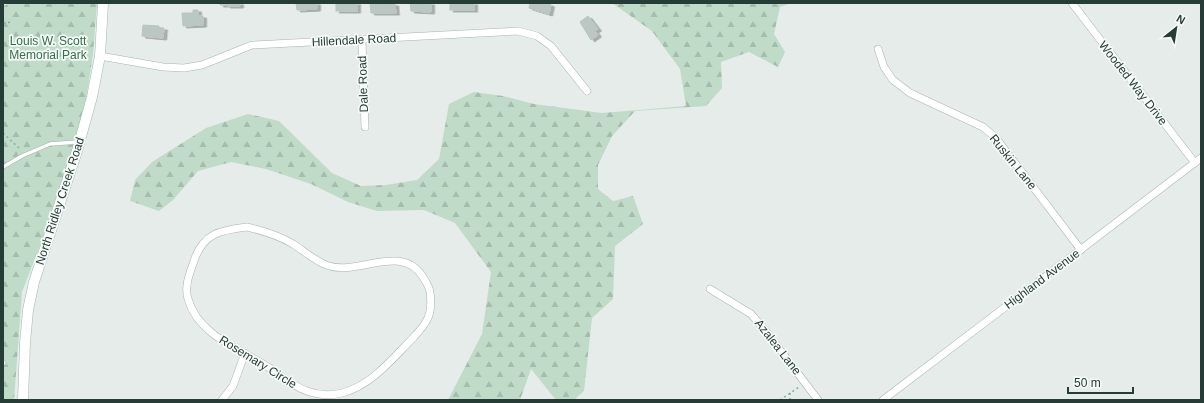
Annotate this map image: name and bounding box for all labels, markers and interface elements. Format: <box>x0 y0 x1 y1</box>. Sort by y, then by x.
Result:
north arrow <box>1156 8 1196 48</box>
text: N <box>1175 12 1187 27</box>
street label: Hillendale Road <box>311 31 397 49</box>
park label: Louis W. Scott Memorial Park <box>9 34 88 62</box>
street label: Wooded Way Drive <box>1096 38 1170 128</box>
street label: Dale Road <box>355 55 371 113</box>
street label: Ruskin Lane <box>987 132 1040 193</box>
street label: North Ridley Creek Road <box>33 135 87 267</box>
street label: Highland Avenue <box>1002 246 1083 312</box>
street label: Azalea Lane <box>752 316 804 378</box>
street label: Rosemary Circle <box>217 333 300 392</box>
scale bar <box>1068 369 1133 395</box>
text: 50 m <box>1074 376 1101 390</box>

